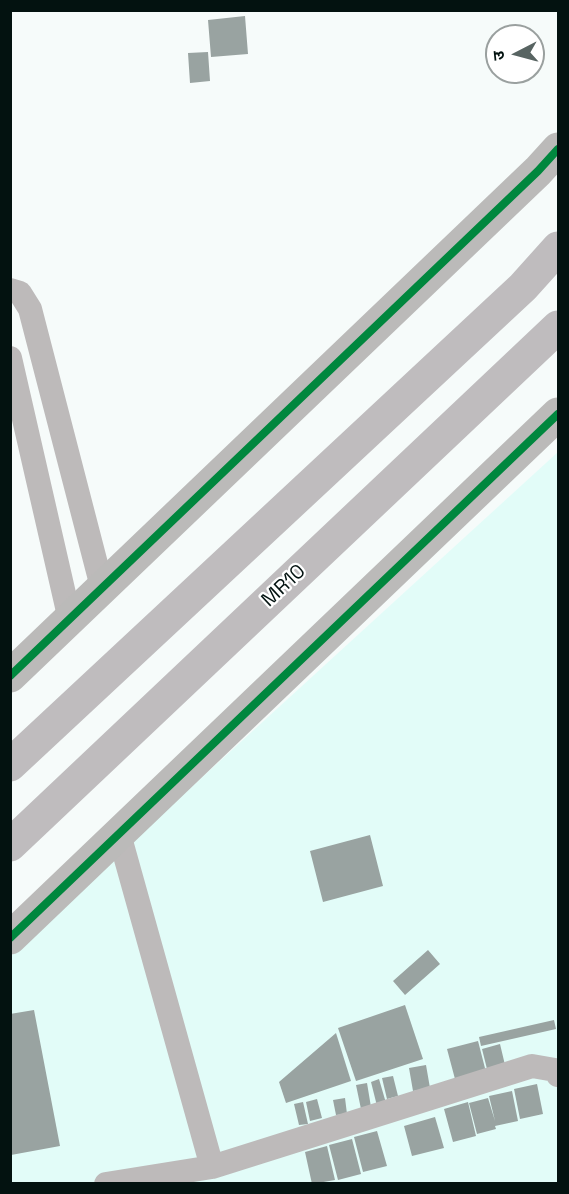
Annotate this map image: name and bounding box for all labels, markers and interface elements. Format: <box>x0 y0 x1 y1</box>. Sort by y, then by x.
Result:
north arrow <box>485 24 545 84</box>
text: उ <box>488 50 510 61</box>
street label: MR10 <box>257 560 311 612</box>

